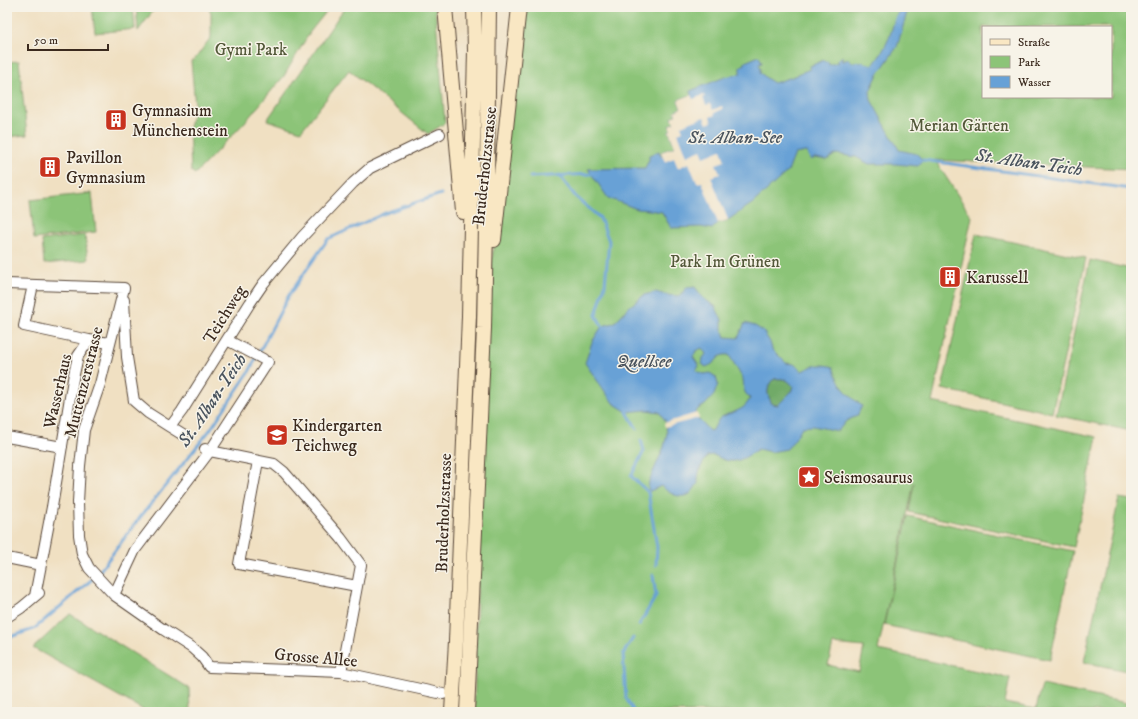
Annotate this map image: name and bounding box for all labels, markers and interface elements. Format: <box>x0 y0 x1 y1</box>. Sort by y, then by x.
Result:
scale bar <box>28 26 108 52</box>
legend <box>982 26 1112 98</box>
text: 50 m <box>34 33 58 48</box>
text: Straße <box>1018 35 1050 50</box>
park label: Gymi Park <box>215 39 288 61</box>
text: Park <box>1018 55 1040 70</box>
text: Wasser <box>1017 75 1051 90</box>
place label: Gymnasium Münchenstein <box>132 100 228 142</box>
street label: Bruderholzstrasse <box>468 105 502 227</box>
building icon: Gymnasium Münchenstein <box>103 107 129 133</box>
park label: Merian Gärten <box>909 115 1009 137</box>
water label: St. Alban-See <box>687 127 783 149</box>
water label: St. Alban-Teich <box>973 144 1084 181</box>
place label: Pavillon Gymnasium <box>66 147 146 189</box>
building icon: Pavillon Gymnasium <box>37 154 63 180</box>
park label: Park Im Grünen <box>670 251 780 273</box>
building icon: Karussell <box>937 264 963 290</box>
place label: Karussell <box>966 267 1028 289</box>
street label: Teichweg <box>198 281 252 348</box>
street label: Muttenzerstrasse <box>59 324 108 440</box>
water label: St. Alban-Teich <box>173 350 252 452</box>
street label: Wasserhaus <box>38 351 77 432</box>
water label: Quellsee <box>617 351 672 373</box>
place label: Kindergarten Teichweg <box>292 415 382 457</box>
school or university icon: Kindergarten Teichweg <box>264 422 290 448</box>
street label: Bruderholzstrasse <box>431 453 457 573</box>
place icon: Seismosaurus <box>796 464 822 490</box>
place label: Seismosaurus <box>824 467 913 489</box>
street label: Grosse Allee <box>273 643 359 673</box>

